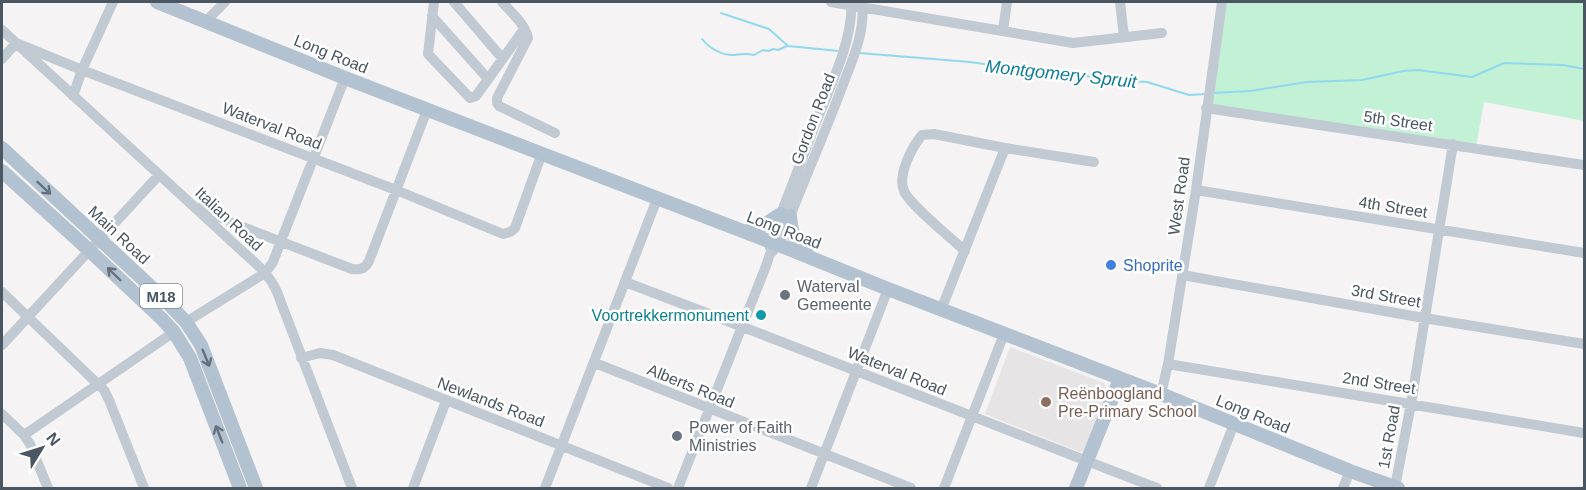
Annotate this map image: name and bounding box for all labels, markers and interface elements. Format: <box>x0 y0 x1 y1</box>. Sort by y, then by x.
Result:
street label: Long Road <box>292 31 370 77</box>
water label: Montgomery Spruit <box>984 56 1139 92</box>
street label: Gordon Road <box>788 71 838 167</box>
street label: Waterval Road <box>220 99 324 153</box>
street label: 5th Street <box>1362 108 1434 134</box>
street label: West Road <box>1165 156 1193 236</box>
one-way arrow <box>37 180 52 195</box>
street label: Italian Road <box>192 184 266 254</box>
street label: 4th Street <box>1357 193 1429 221</box>
street label: Main Road <box>85 202 153 268</box>
street label: Long Road <box>744 208 824 252</box>
place label: Shoprite <box>1123 257 1183 274</box>
marker: Shoprite <box>1104 258 1118 272</box>
one-way arrow <box>107 266 122 281</box>
place label: Waterval Gemeente <box>797 278 872 313</box>
street label: 3rd Street <box>1350 282 1423 311</box>
road number: M18 <box>140 284 182 308</box>
marker: Waterval Gemeente <box>778 288 792 302</box>
place label: Voortrekkermonument <box>592 307 750 324</box>
marker: Voortrekkermonument <box>754 308 768 322</box>
street label: Waterval Road <box>845 343 949 399</box>
one-way arrow <box>201 349 212 367</box>
street label: Alberts Road <box>645 361 737 411</box>
street label: 2nd Street <box>1341 369 1417 397</box>
street label: Newlands Road <box>435 374 547 430</box>
place label: Reënboogland Pre-Primary School <box>1058 385 1197 420</box>
street label: Long Road <box>1214 391 1292 437</box>
marker: Reënboogland Pre-Primary School <box>1039 395 1053 409</box>
street label: 1st Road <box>1375 404 1403 470</box>
north arrow <box>12 418 72 478</box>
place label: Power of Faith Ministries <box>689 419 792 454</box>
one-way arrow <box>213 425 224 444</box>
text: N <box>43 429 64 449</box>
marker: Power of Faith Ministries <box>670 429 684 443</box>

